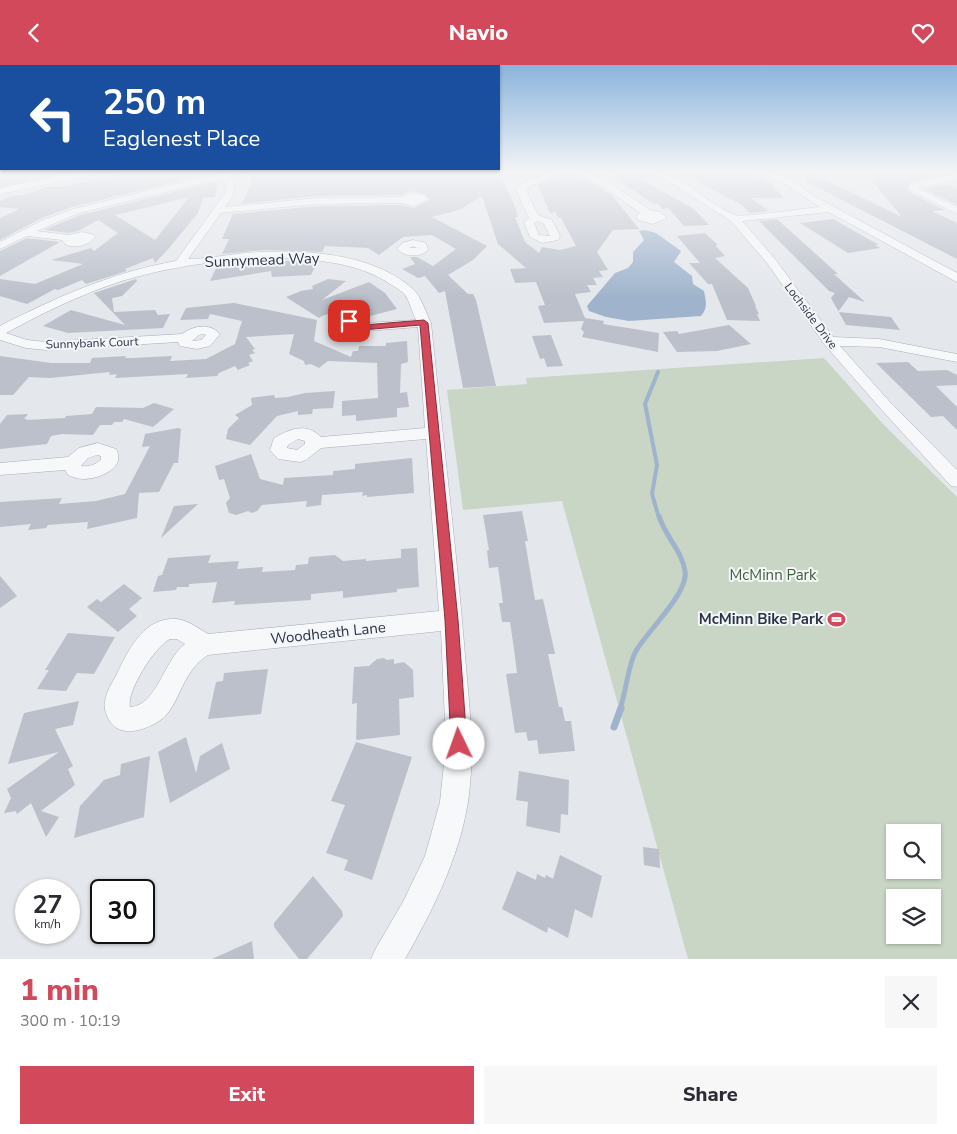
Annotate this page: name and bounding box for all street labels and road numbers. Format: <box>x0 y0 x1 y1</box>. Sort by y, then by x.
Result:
street label: Sunnymead Way <box>204 248 320 272</box>
street label: Lochside Drive <box>781 280 841 352</box>
street label: Sunnybank Court <box>45 333 140 353</box>
street label: Woodheath Lane <box>269 617 387 649</box>

